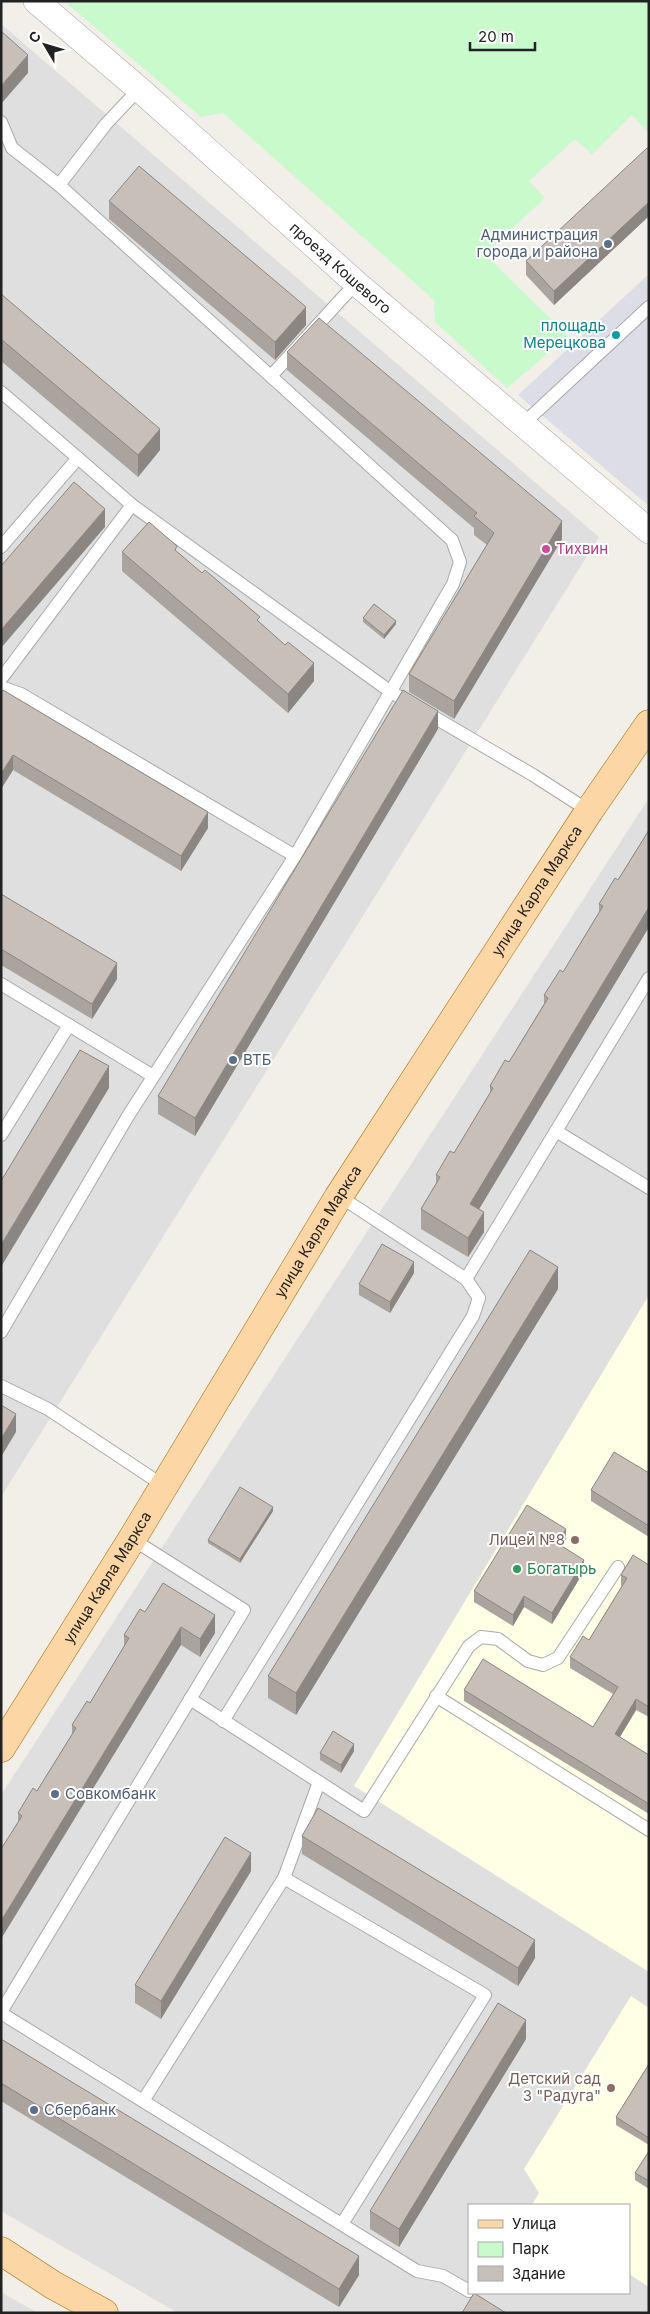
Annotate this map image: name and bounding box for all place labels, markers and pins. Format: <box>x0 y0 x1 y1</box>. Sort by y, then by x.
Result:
place label: Администрация города и района <box>476 225 598 261</box>
marker: Администрация города и района <box>602 238 614 250</box>
place label: площадь Мерецкова <box>523 316 606 352</box>
marker: площадь Мерецкова <box>610 329 622 341</box>
place label: Тихвин <box>556 539 608 558</box>
marker: Тихвин <box>540 543 552 555</box>
place label: ВТБ <box>243 1050 271 1069</box>
marker: ВТБ <box>227 1054 239 1066</box>
place label: Лицей №8 <box>488 1530 565 1549</box>
marker: Лицей №8 <box>569 1534 581 1546</box>
place label: Богатырь <box>527 1559 596 1578</box>
marker: Богатырь <box>511 1563 523 1575</box>
place label: Совкомбанк <box>65 1784 156 1803</box>
marker: Совкомбанк <box>49 1788 61 1800</box>
place label: Детский сад 3 "Радуга" <box>508 2069 601 2105</box>
marker: Детский сад 3 "Радуга" <box>605 2082 617 2094</box>
place label: Сбербанк <box>44 2100 116 2119</box>
marker: Сбербанк <box>28 2104 40 2116</box>

